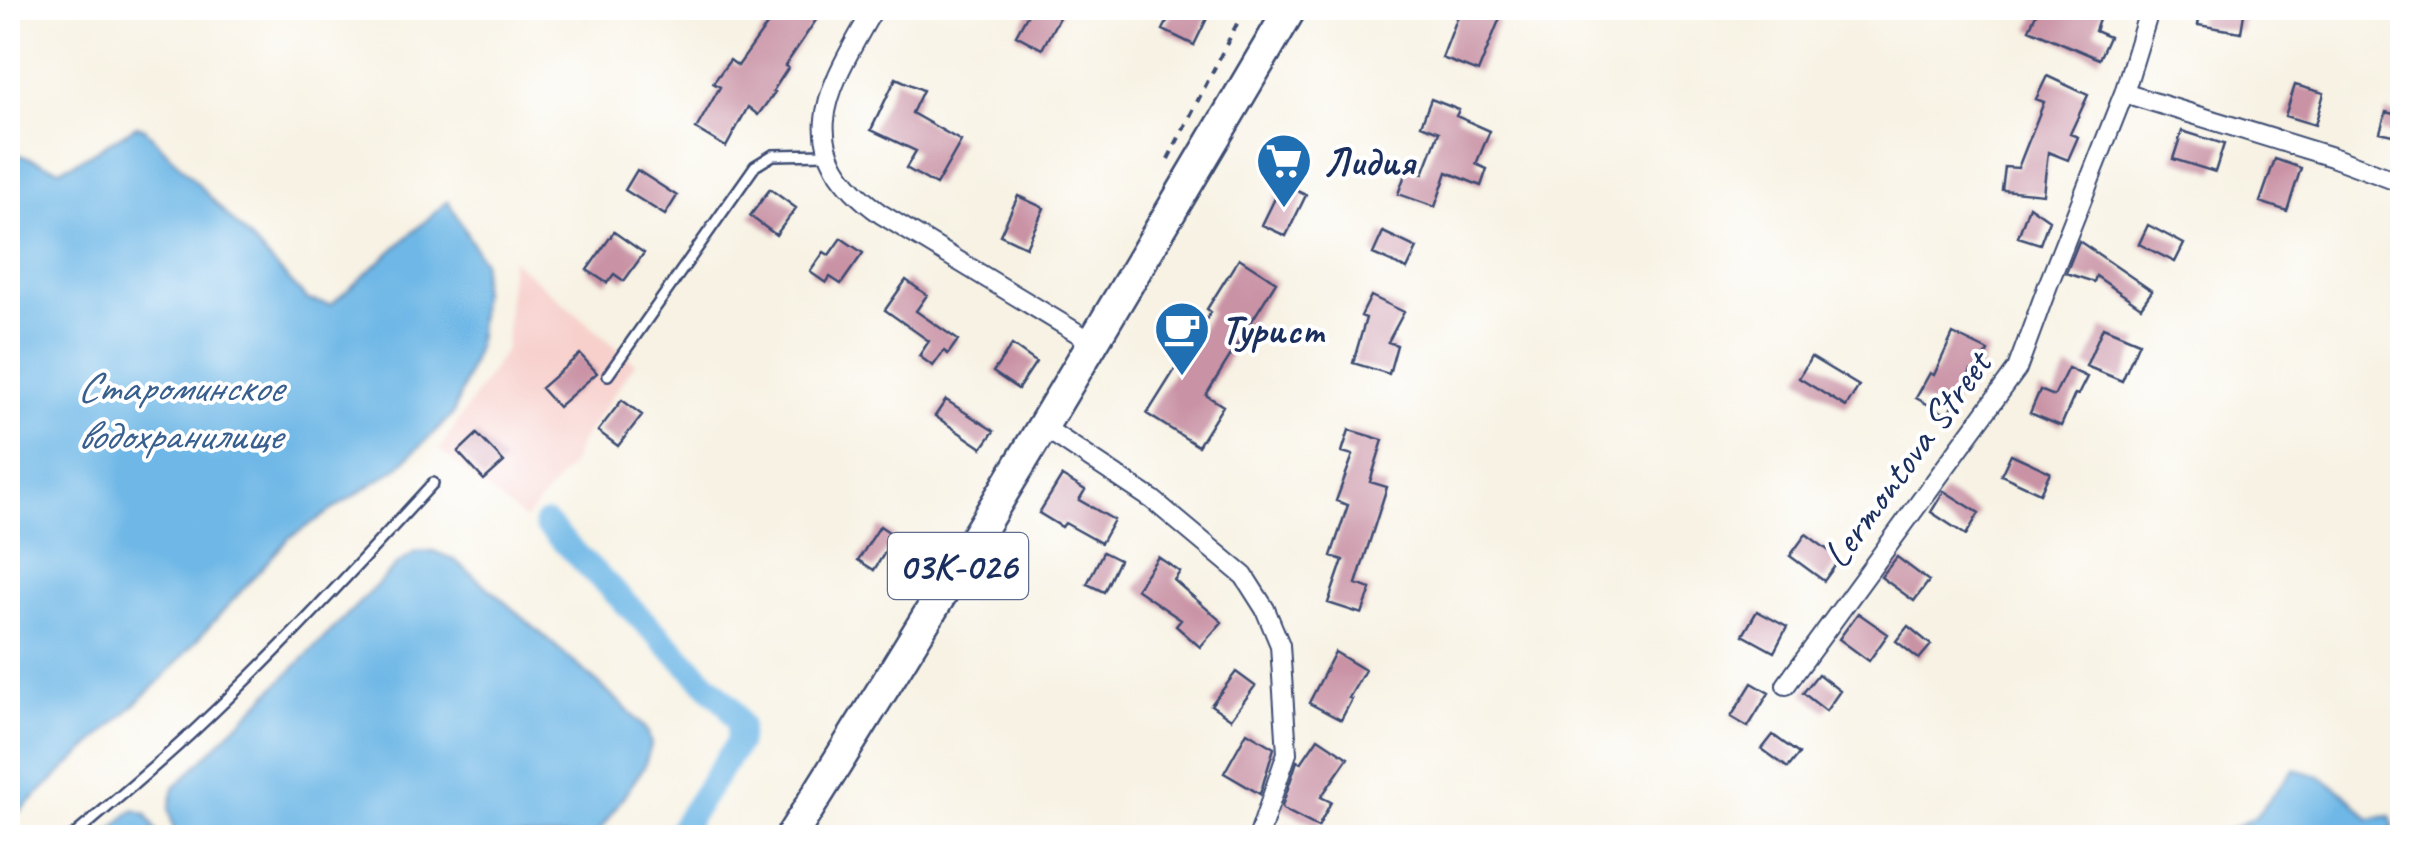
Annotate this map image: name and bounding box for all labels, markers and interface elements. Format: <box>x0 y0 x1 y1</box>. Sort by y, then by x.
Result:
supermarket icon: Лидия <box>1254 131 1314 210</box>
place label: Лидия <box>1323 137 1417 187</box>
cafe icon: Турист <box>1152 299 1212 378</box>
place label: Турист <box>1221 305 1326 355</box>
street label: Lermontova Street <box>1812 339 2004 577</box>
water label: Староминское водохранилище <box>77 361 288 462</box>
road number: 03К-026 <box>888 533 1028 599</box>

